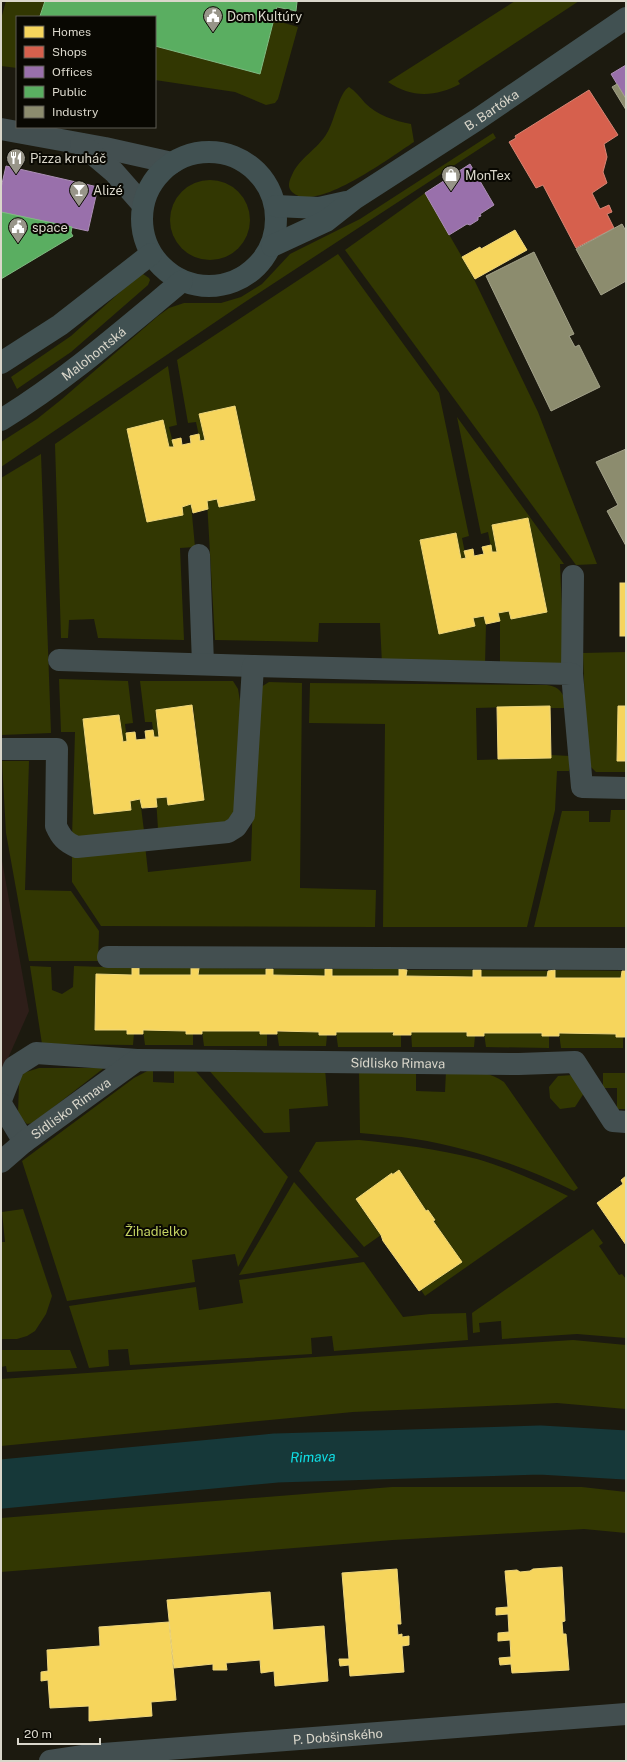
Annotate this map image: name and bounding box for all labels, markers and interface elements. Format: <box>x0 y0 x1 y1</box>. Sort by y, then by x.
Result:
public building icon: Dom Kultúry <box>202 5 224 33</box>
place label: Dom Kultúry <box>227 9 302 24</box>
legend <box>16 16 156 128</box>
text: Homes <box>52 25 91 39</box>
text: Shops <box>52 45 87 59</box>
text: Offices <box>52 65 92 79</box>
text: Public <box>52 85 87 99</box>
street label: B. Bartóka <box>462 86 521 133</box>
text: Industry <box>52 105 99 119</box>
restaurant icon: Pizza kruháč <box>5 147 27 175</box>
place label: Pizza kruháč <box>30 151 106 166</box>
shop icon: MonTex <box>440 164 462 192</box>
place label: MonTex <box>465 168 511 183</box>
bar icon: Alizé <box>68 179 90 207</box>
place label: Alizé <box>93 183 123 198</box>
public building icon: space <box>7 216 29 244</box>
place label: space <box>32 220 68 235</box>
street label: Malohontská <box>58 324 129 384</box>
street label: Sídlisko Rimava <box>350 1055 445 1071</box>
street label: Sídlisko Rimava <box>28 1074 113 1142</box>
park label: Žihadielko <box>125 1224 187 1239</box>
water label: Rimava <box>290 1448 336 1466</box>
scale bar <box>18 1720 100 1746</box>
street label: P. Dobšinského <box>292 1725 383 1747</box>
text: 20 m <box>24 1727 52 1741</box>

